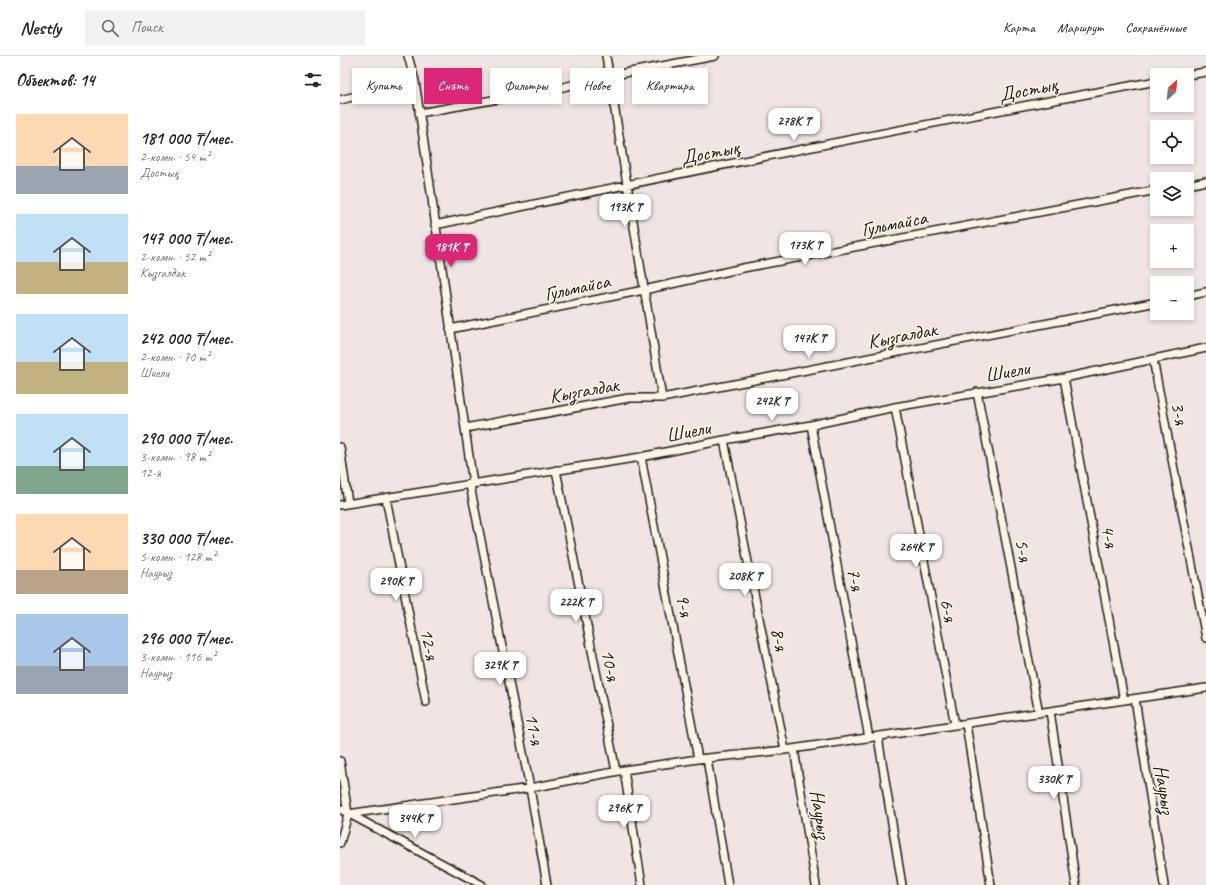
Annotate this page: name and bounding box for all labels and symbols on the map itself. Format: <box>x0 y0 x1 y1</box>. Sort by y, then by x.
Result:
north arrow <box>1150 68 1194 112</box>
street label: Достық <box>997 71 1061 107</box>
pin: 278K ₸ <box>761 108 827 142</box>
street label: Достық <box>679 134 743 170</box>
pin: 193K ₸ <box>592 194 658 228</box>
street label: Гульмайса <box>859 205 930 242</box>
pin: 173K ₸ <box>772 232 838 266</box>
pin: 181K ₸ <box>418 234 484 268</box>
street label: Гульмайса <box>542 268 613 307</box>
street label: Кызгалдак <box>865 316 941 355</box>
pin: 147K ₸ <box>776 325 842 359</box>
street label: Шиели <box>983 355 1033 388</box>
street label: Кызгалдак <box>548 372 622 410</box>
pin: 242K ₸ <box>739 388 805 422</box>
street label: 3-я <box>1165 400 1194 427</box>
street label: Шиели <box>664 415 714 448</box>
street label: 4-я <box>1095 523 1124 550</box>
pin: 264K ₸ <box>883 534 949 568</box>
street label: 5-я <box>1009 537 1038 564</box>
pin: 208K ₸ <box>712 563 778 597</box>
street label: 7-я <box>841 566 870 593</box>
pin: 290K ₸ <box>363 568 429 602</box>
pin: 222K ₸ <box>543 589 609 623</box>
street label: 9-я <box>670 592 699 619</box>
street label: 6-я <box>934 597 963 624</box>
street label: 12-я <box>414 626 445 663</box>
street label: 8-я <box>765 626 794 653</box>
street label: 10-я <box>595 647 626 684</box>
pin: 329K ₸ <box>467 652 533 686</box>
street label: 11-я <box>519 711 550 748</box>
street label: Наурыз <box>1147 763 1181 817</box>
pin: 330K ₸ <box>1021 766 1087 800</box>
street label: Наурыз <box>803 788 837 842</box>
pin: 296K ₸ <box>591 795 657 829</box>
pin: 344K ₸ <box>382 805 448 839</box>

